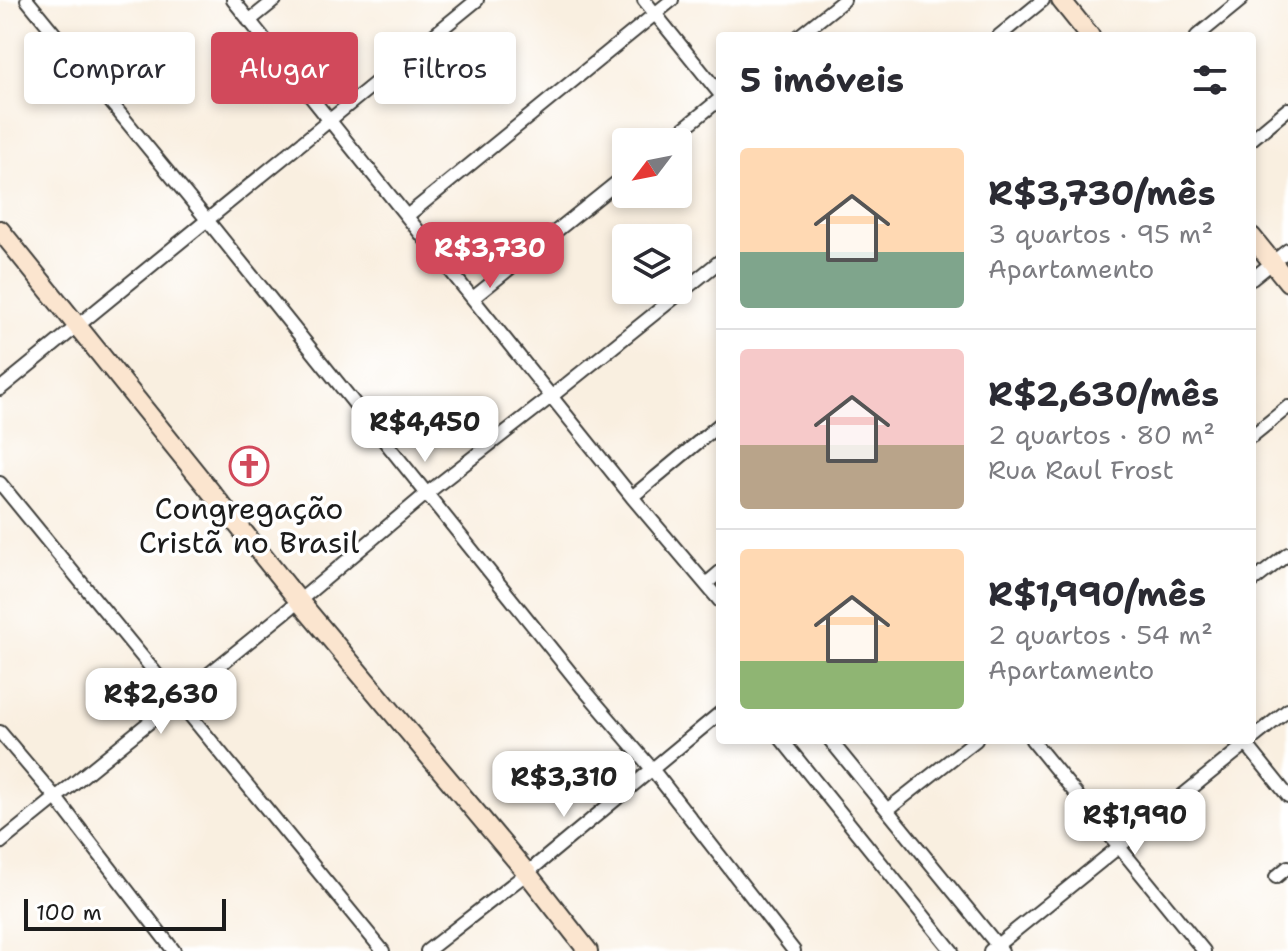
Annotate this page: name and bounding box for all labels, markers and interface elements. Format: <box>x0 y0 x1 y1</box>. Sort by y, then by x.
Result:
chip: Comprar <box>24 32 195 104</box>
chip: Alugar <box>211 32 358 104</box>
chip: Filtros <box>374 32 516 104</box>
text: 5 imóveis <box>740 57 904 103</box>
icon: filters <box>1188 58 1232 102</box>
north arrow <box>612 128 692 208</box>
map controls <box>612 128 692 304</box>
text: R$3,730/mês <box>988 170 1216 216</box>
icon: home <box>804 180 900 276</box>
text: 3 quartos · 95 m² <box>988 216 1213 251</box>
pin: R$3,730 <box>416 222 564 290</box>
button: layers <box>612 224 692 304</box>
text: R$3,730 <box>434 230 546 265</box>
text: Apartamento <box>988 251 1154 286</box>
text: R$2,630/mês <box>988 371 1219 417</box>
icon: home <box>804 381 900 477</box>
pin: R$4,450 <box>351 396 499 464</box>
text: R$4,450 <box>369 404 481 439</box>
text: 2 quartos · 80 m² <box>988 417 1215 452</box>
church icon: Congregação Cristã no Brasil <box>228 445 270 487</box>
text: Rua Raul Frost <box>988 452 1174 487</box>
place label: Congregação Cristã no Brasil <box>139 488 359 563</box>
text: R$1,990/mês <box>988 571 1206 617</box>
icon: home <box>804 581 900 677</box>
text: 2 quartos · 54 m² <box>988 617 1213 652</box>
text: Apartamento <box>988 652 1154 687</box>
pin: R$2,630 <box>87 668 235 736</box>
text: R$2,630 <box>104 676 218 711</box>
pin: R$3,310 <box>490 751 638 819</box>
text: R$3,310 <box>510 759 618 794</box>
pin: R$1,990 <box>1061 789 1209 857</box>
text: R$1,990 <box>1083 797 1187 832</box>
scale bar <box>24 895 226 931</box>
text: 100 m <box>36 898 102 927</box>

